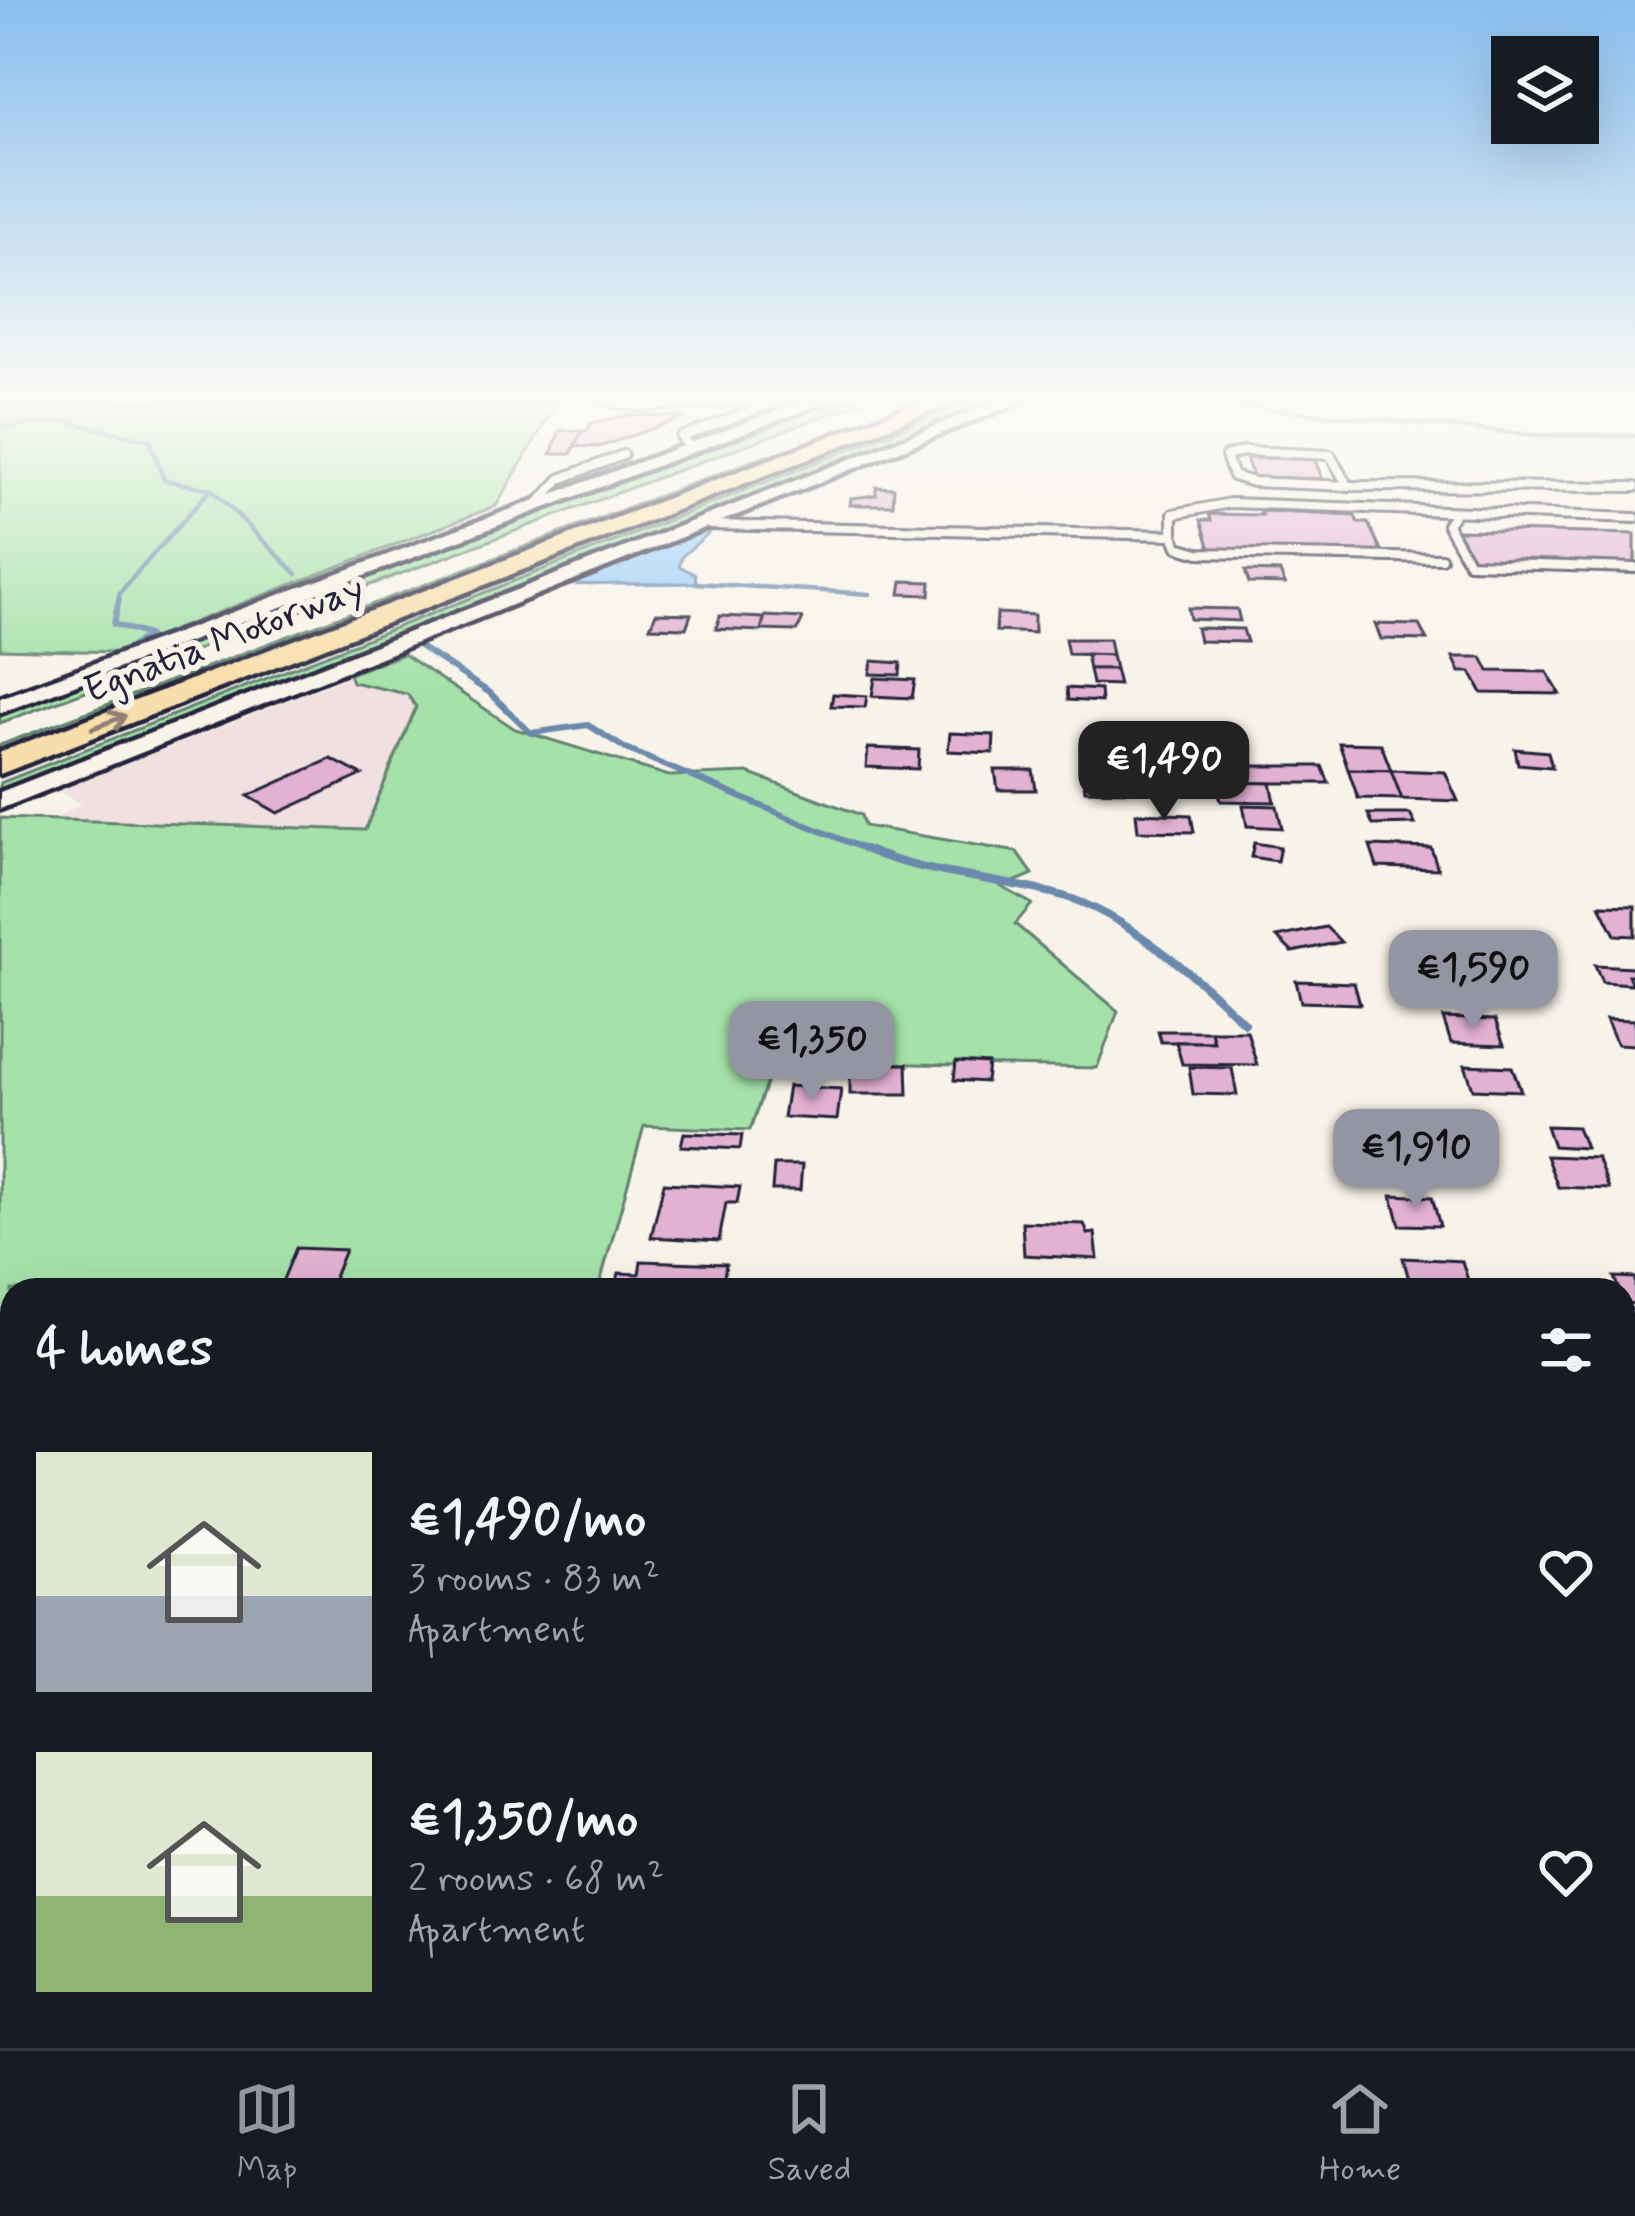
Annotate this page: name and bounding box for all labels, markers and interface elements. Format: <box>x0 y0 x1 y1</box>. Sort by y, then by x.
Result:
map controls <box>1491 36 1599 144</box>
button: layers <box>1491 36 1599 144</box>
street label: Egnatia Motorway <box>77 564 371 717</box>
one-way arrow <box>90 710 127 732</box>
pin: €1,490 <box>1066 721 1262 823</box>
text: €1,490 <box>1105 734 1223 785</box>
pin: €1,590 <box>1375 930 1571 1032</box>
text: €1,590 <box>1416 943 1530 994</box>
pin: €1,350 <box>714 1001 910 1103</box>
text: €1,350 <box>756 1014 868 1065</box>
pin: €1,910 <box>1318 1109 1514 1211</box>
text: €1,910 <box>1360 1122 1472 1173</box>
text: 4 homes <box>36 1317 213 1383</box>
icon: filters <box>1533 1317 1599 1383</box>
text: €1,490/mo <box>408 1488 646 1554</box>
icon: home <box>132 1500 276 1644</box>
icon: heart <box>1533 1539 1599 1605</box>
text: 3 rooms · 83 m² <box>408 1554 660 1605</box>
text: Apartment <box>408 1605 585 1656</box>
text: €1,350/mo <box>408 1788 638 1854</box>
icon: home <box>132 1800 276 1944</box>
icon: heart <box>1533 1839 1599 1905</box>
text: 2 rooms · 68 m² <box>408 1854 664 1905</box>
text: Apartment <box>408 1905 585 1956</box>
tab: Map <box>234 2076 300 2192</box>
tab: Saved <box>768 2076 851 2192</box>
tab: Home <box>1319 2076 1401 2192</box>

